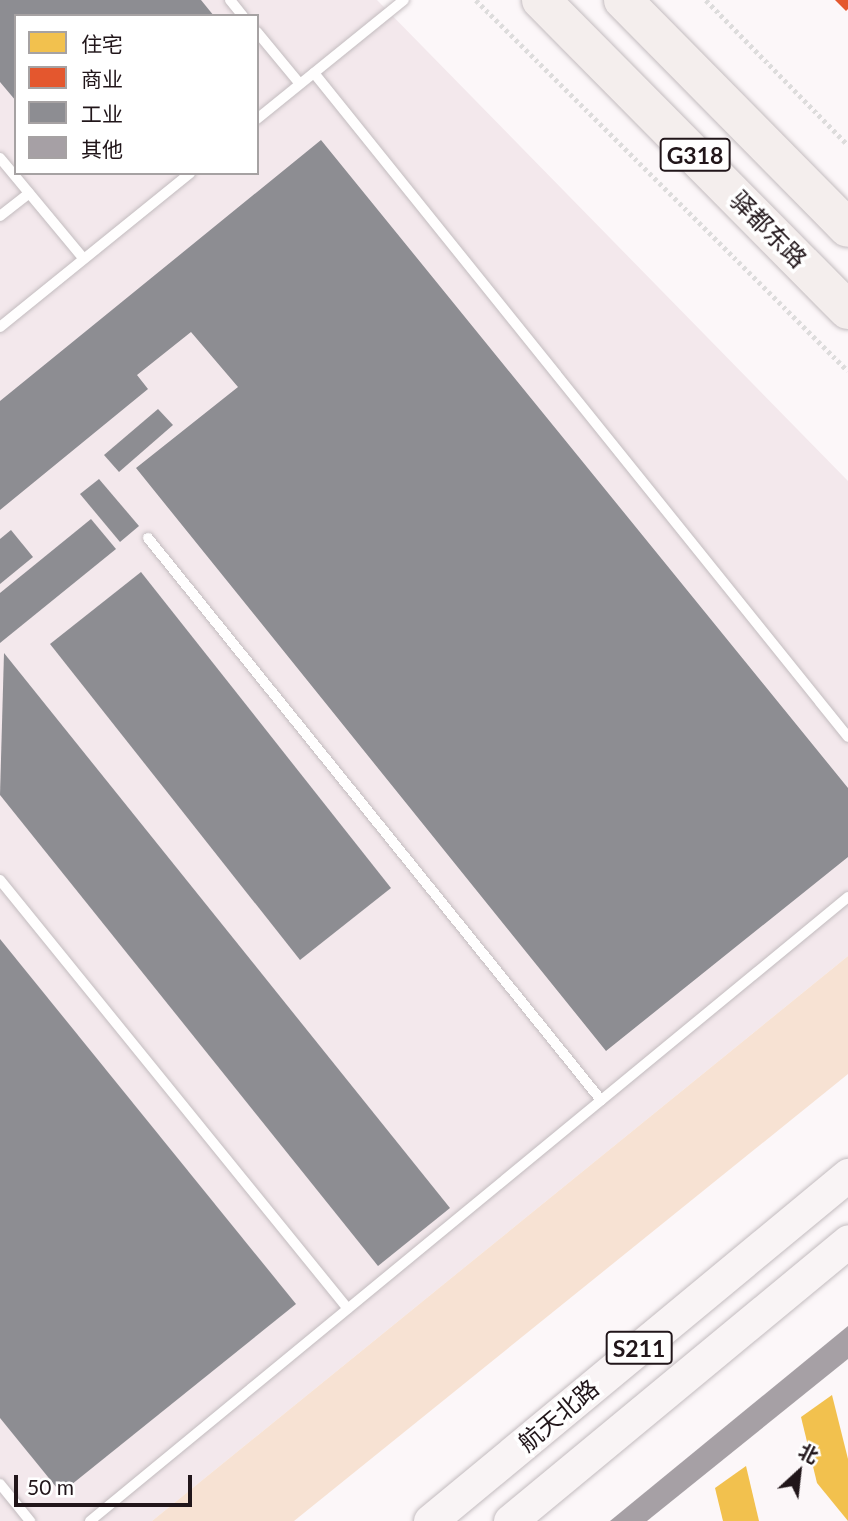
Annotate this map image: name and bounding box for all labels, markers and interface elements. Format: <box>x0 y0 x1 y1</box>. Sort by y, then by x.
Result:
legend <box>14 14 259 175</box>
text: 住宅 <box>81 31 123 56</box>
text: 商业 <box>81 66 123 91</box>
text: 工业 <box>81 101 123 126</box>
text: 其他 <box>81 136 123 161</box>
road number: G318 <box>658 136 732 174</box>
street label: 驿都东路 <box>725 185 813 273</box>
road number: S211 <box>604 1329 674 1368</box>
street label: 航天北路 <box>512 1373 604 1457</box>
north arrow <box>764 1437 834 1507</box>
text: 北 <box>795 1438 822 1467</box>
scale bar <box>18 1462 196 1506</box>
text: 50 m <box>27 1474 74 1499</box>

